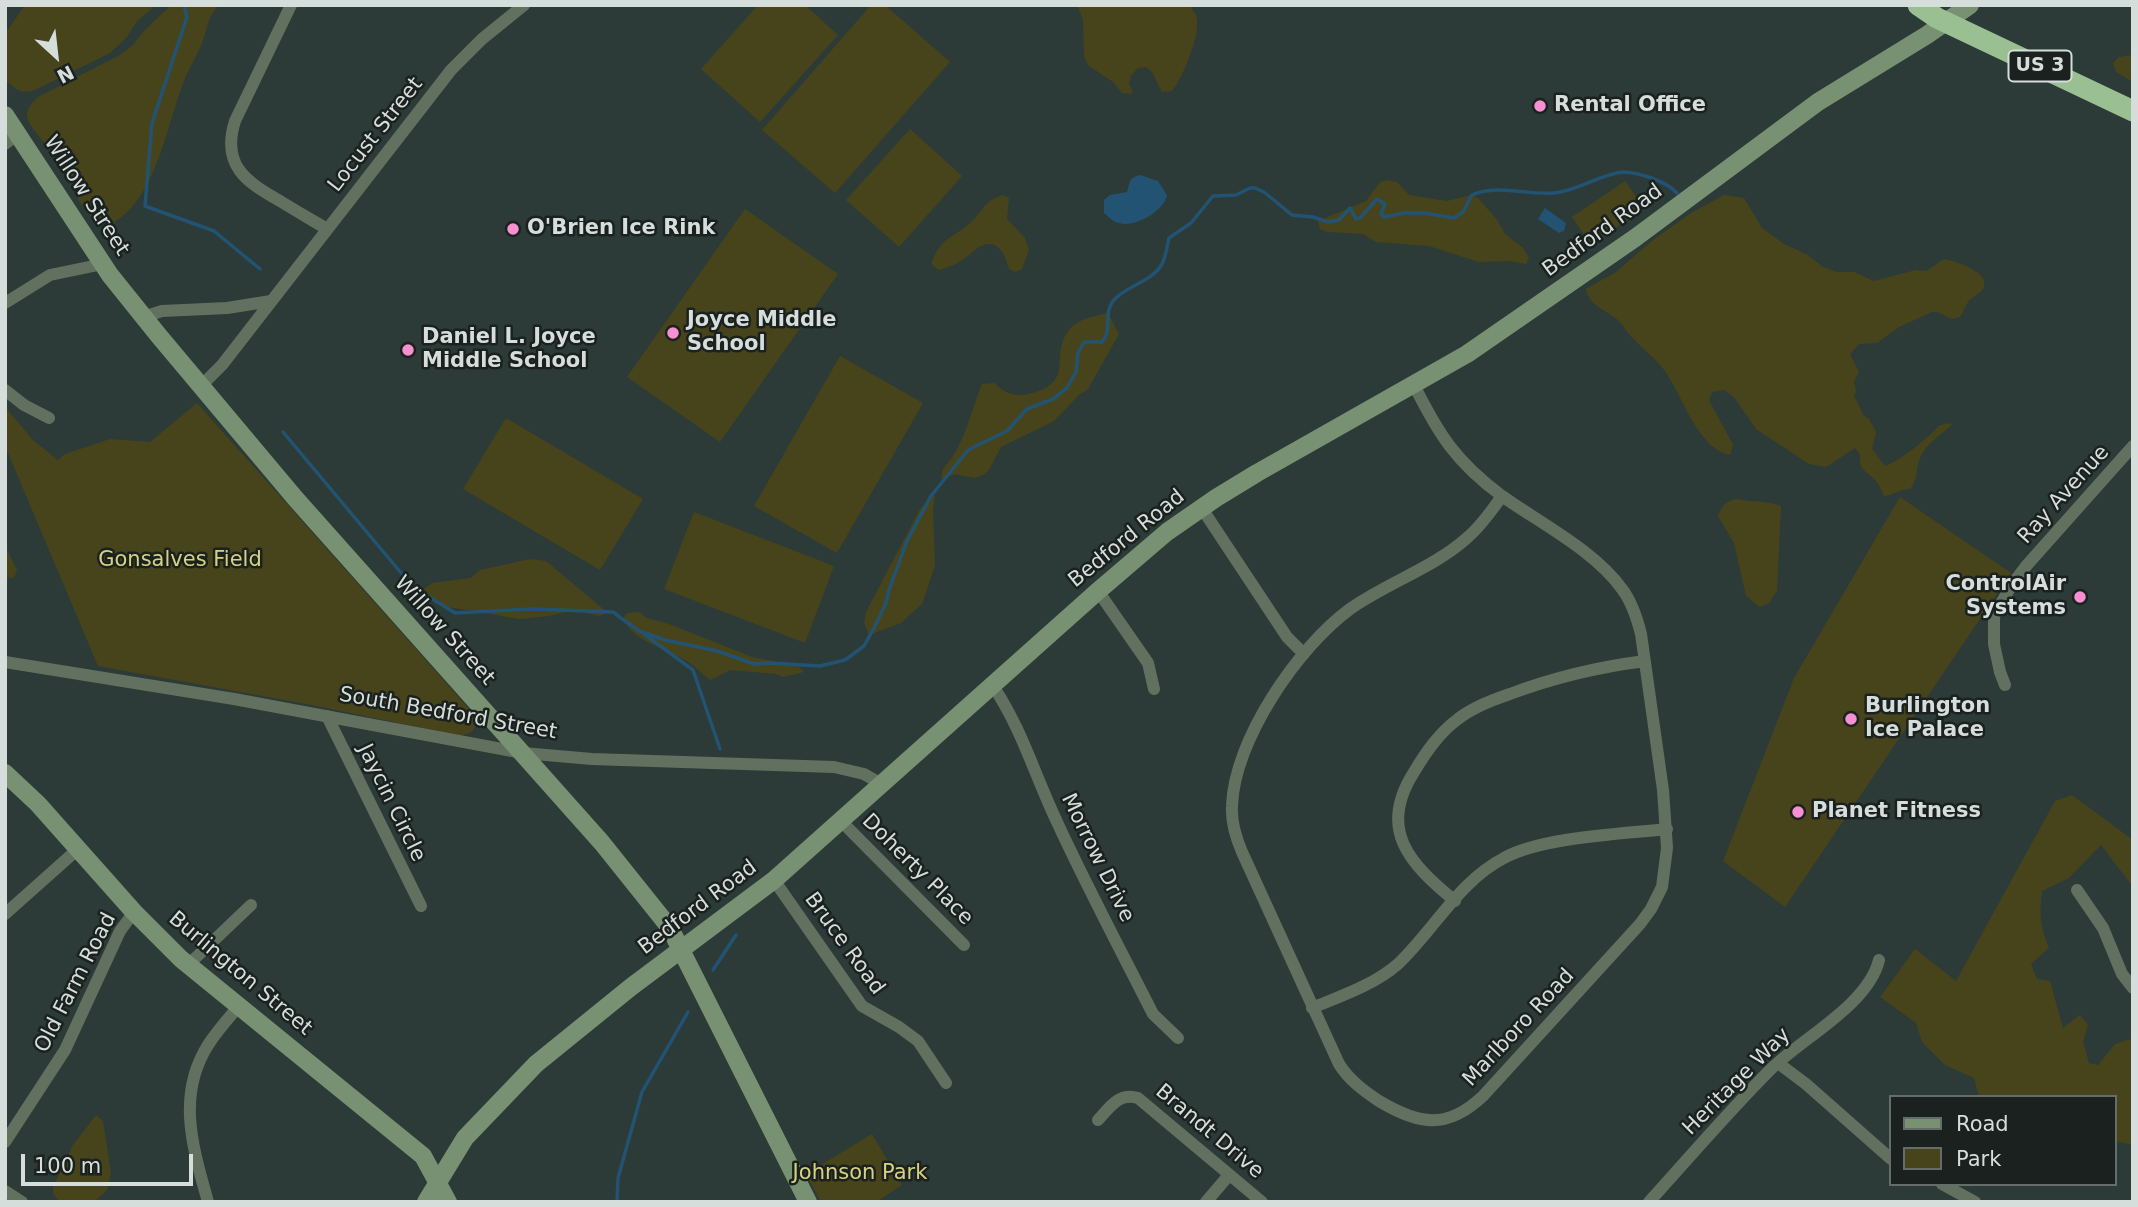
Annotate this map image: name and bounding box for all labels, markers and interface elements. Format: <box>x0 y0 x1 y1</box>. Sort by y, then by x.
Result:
north arrow <box>21 21 91 91</box>
road number: US 3 <box>2008 50 2072 82</box>
text: N <box>53 61 78 88</box>
street label: Locust Street <box>323 73 429 197</box>
place label: Rental Office <box>1554 93 1706 119</box>
marker: Rental Office <box>1532 98 1548 114</box>
street label: Willow Street <box>38 131 134 261</box>
street label: Bedford Road <box>1538 179 1668 283</box>
place label: O'Brien Ice Rink <box>527 216 715 242</box>
marker: O'Brien Ice Rink <box>505 221 521 237</box>
place label: Joyce Middle School <box>687 308 837 358</box>
place label: Daniel L. Joyce Middle School <box>422 325 596 375</box>
marker: Joyce Middle School <box>665 325 681 341</box>
marker: Daniel L. Joyce Middle School <box>400 342 416 358</box>
street label: Ray Avenue <box>2013 440 2115 550</box>
street label: Bedford Road <box>1064 485 1190 593</box>
park label: Gonsalves Field <box>98 548 262 574</box>
street label: Willow Street <box>388 571 500 691</box>
place label: ControlAir Systems <box>1945 572 2066 622</box>
marker: ControlAir Systems <box>2072 589 2088 605</box>
street label: South Bedford Street <box>337 682 559 746</box>
place label: Burlington Ice Palace <box>1865 694 1990 744</box>
marker: Burlington Ice Palace <box>1843 711 1859 727</box>
street label: Jaycin Circle <box>352 740 430 866</box>
street label: Morrow Drive <box>1055 790 1139 926</box>
place label: Planet Fitness <box>1812 799 1981 825</box>
marker: Planet Fitness <box>1790 804 1806 820</box>
street label: Doherty Place <box>856 809 978 931</box>
street label: Bedford Road <box>634 855 762 961</box>
street label: Bruce Road <box>798 888 890 1000</box>
street label: Burlington Street <box>163 907 317 1041</box>
street label: Old Farm Road <box>30 909 122 1057</box>
street label: Marlboro Road <box>1458 964 1580 1092</box>
street label: Heritage Way <box>1678 1023 1796 1141</box>
street label: Brandt Drive <box>1150 1079 1268 1185</box>
legend <box>1890 1095 2117 1186</box>
text: Road <box>1956 1112 2009 1136</box>
scale bar <box>24 1140 196 1184</box>
text: Park <box>1956 1147 2001 1171</box>
text: 100 m <box>34 1154 101 1178</box>
park label: Johnson Park <box>793 1161 927 1187</box>

